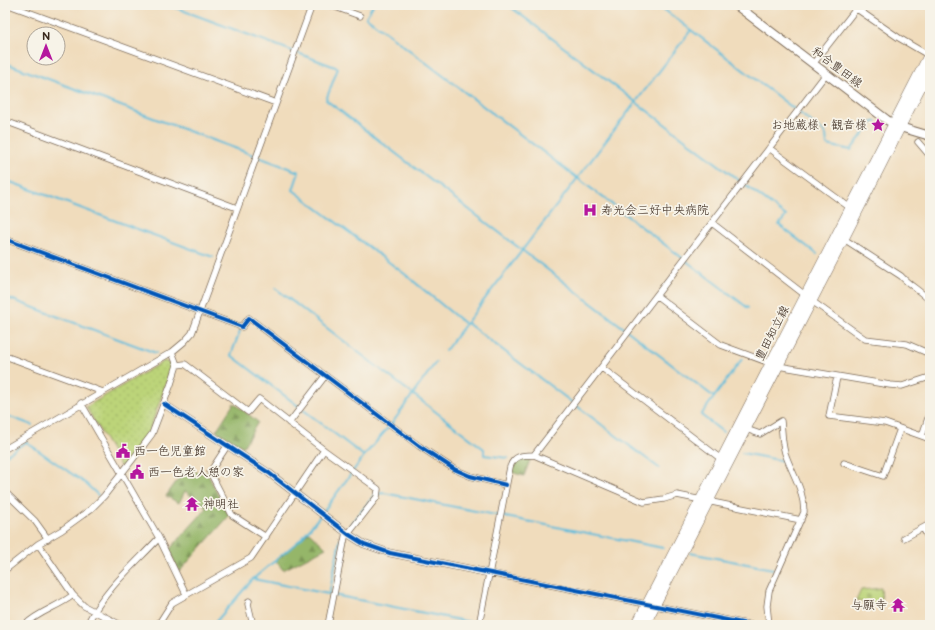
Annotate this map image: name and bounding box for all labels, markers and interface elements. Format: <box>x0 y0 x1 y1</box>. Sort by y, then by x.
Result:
north arrow <box>26 26 66 66</box>
text: N <box>42 30 50 43</box>
street label: 和合豊田線 <box>808 43 865 91</box>
place icon: お地蔵様・観音様 <box>870 117 886 133</box>
place label: お地蔵様・観音様 <box>771 118 867 133</box>
hospital icon: 寿光会三好中央病院 <box>582 202 598 218</box>
place label: 寿光会三好中央病院 <box>601 203 709 218</box>
street label: 豊田知立線 <box>752 303 793 363</box>
public building icon: 西一色児童館 <box>115 443 131 459</box>
place label: 西一色児童館 <box>134 444 206 459</box>
public building icon: 西一色老人憩の家 <box>129 464 145 480</box>
place label: 西一色老人憩の家 <box>148 465 244 480</box>
temple icon: 神明社 <box>184 496 200 512</box>
place label: 神明社 <box>203 497 239 512</box>
temple icon: 与願寺 <box>890 597 906 613</box>
place label: 与願寺 <box>851 598 887 613</box>

